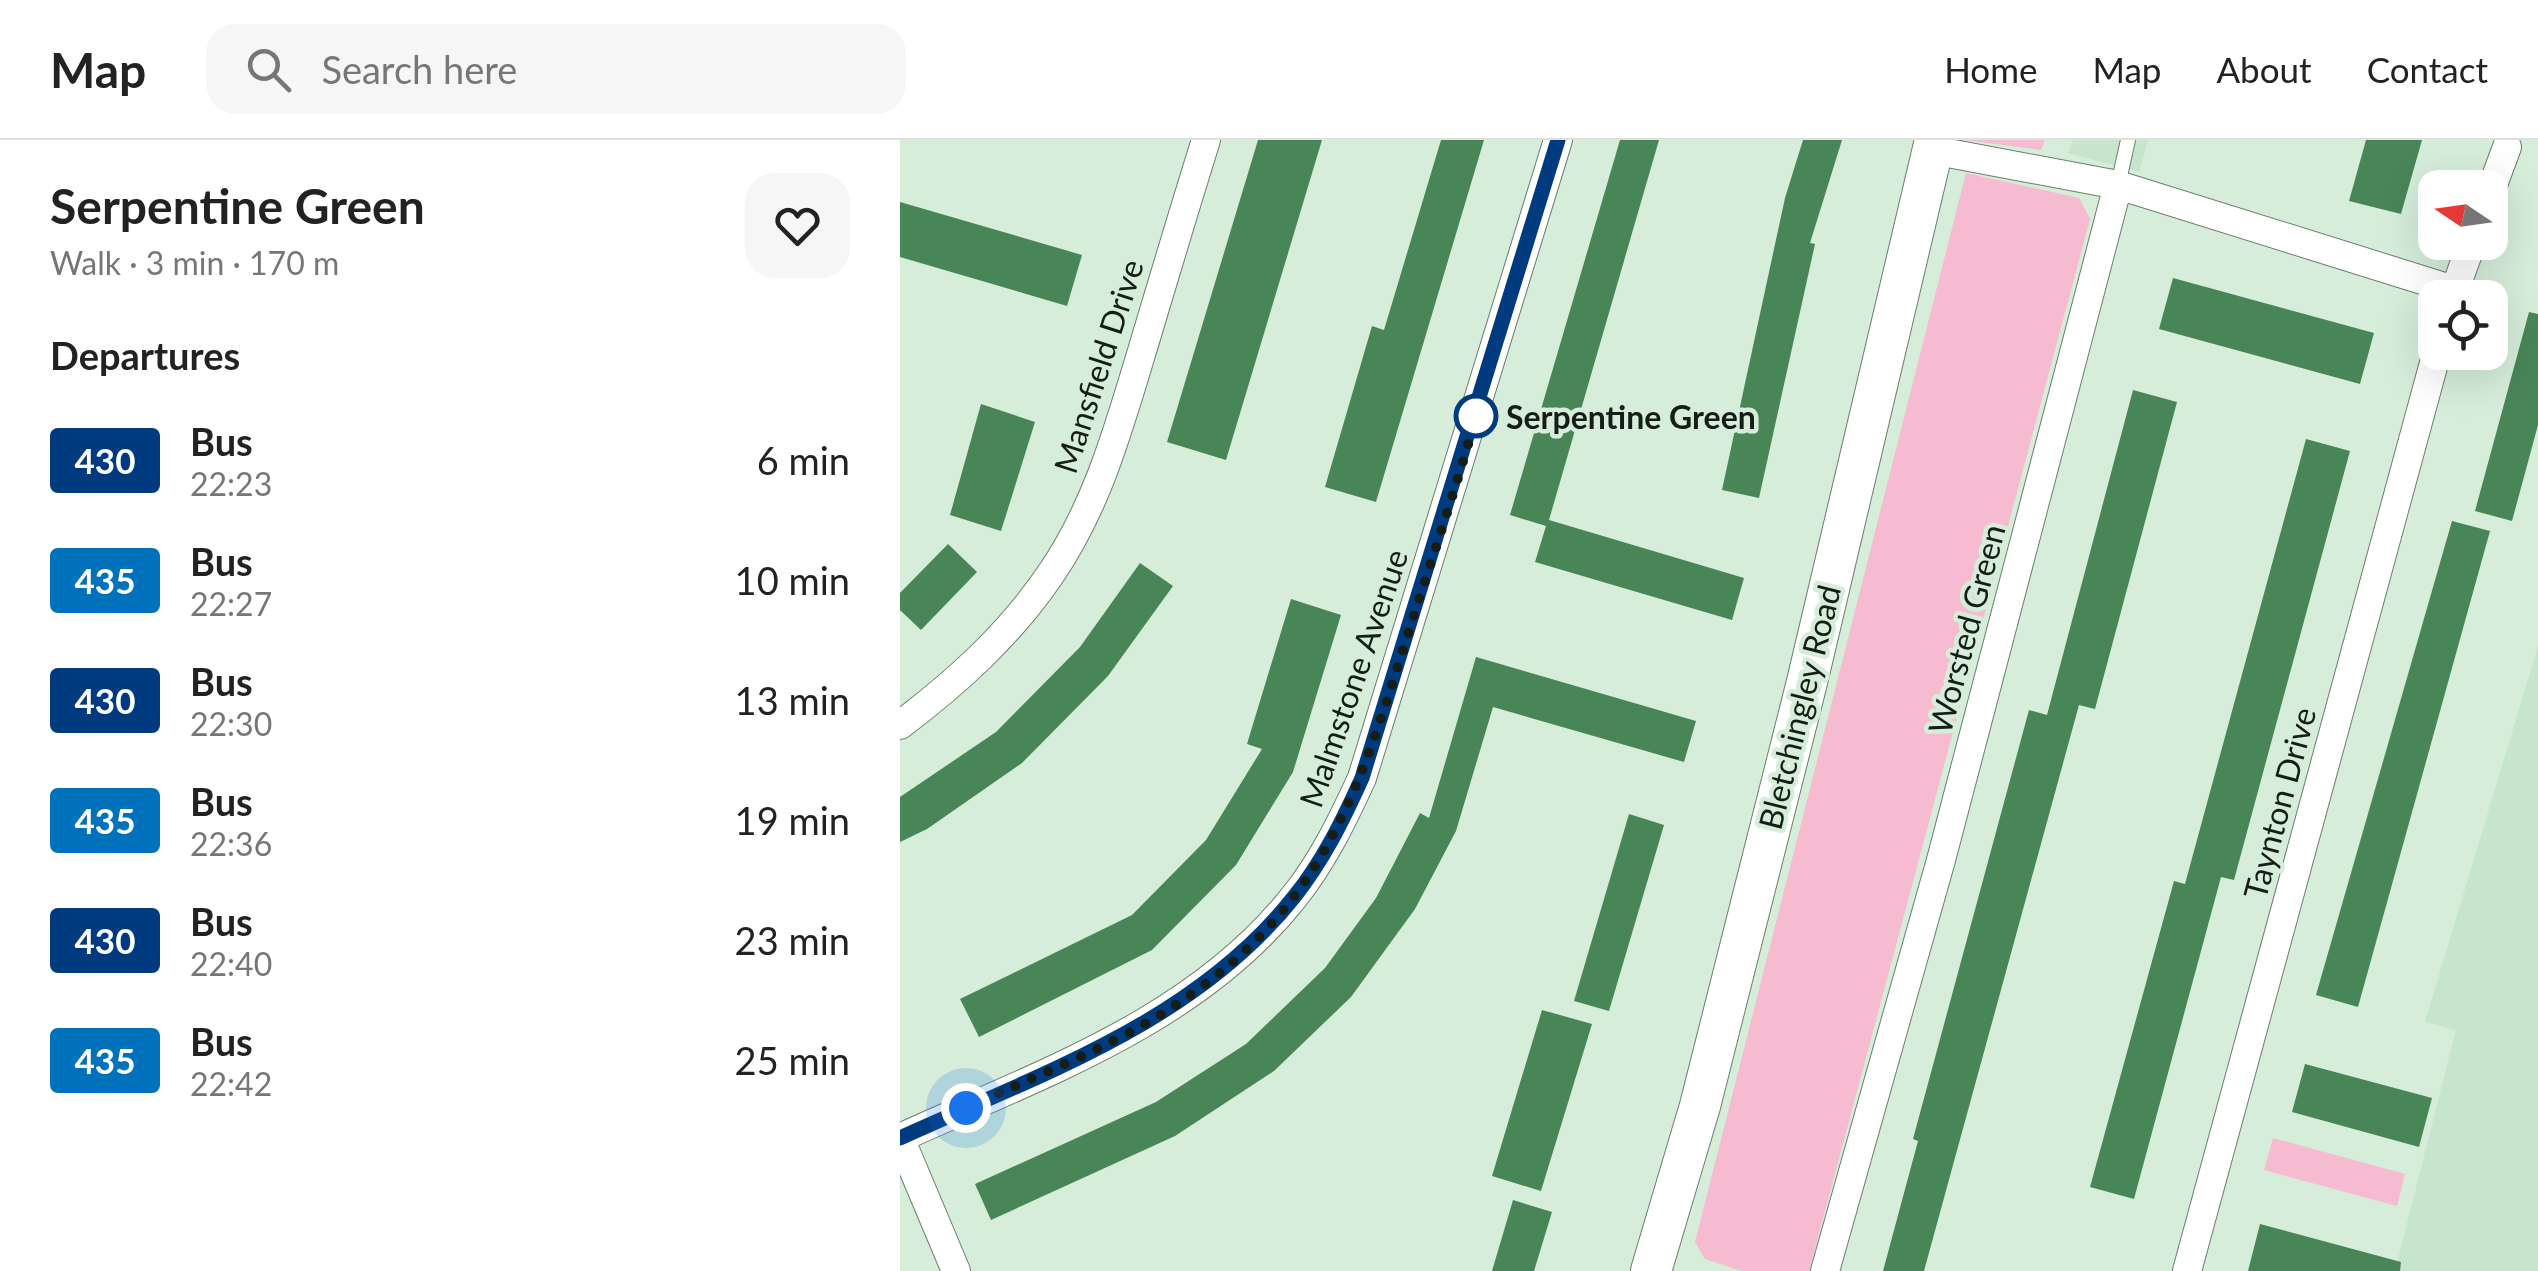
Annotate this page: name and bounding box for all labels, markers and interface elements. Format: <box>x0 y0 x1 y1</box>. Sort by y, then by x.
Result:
search box <box>206 24 906 114</box>
text: Map <box>50 41 146 98</box>
icon: search <box>241 42 296 97</box>
text: Search here <box>321 46 517 92</box>
text: Home <box>1944 48 2037 90</box>
text: Map <box>2092 48 2161 90</box>
text: About <box>2216 48 2312 90</box>
text: Contact <box>2367 48 2488 90</box>
north arrow <box>2418 170 2508 260</box>
map controls <box>2418 170 2508 370</box>
button: heart <box>745 173 850 278</box>
text: Serpentine Green <box>50 177 425 234</box>
text: Walk · 3 min · 170 m <box>50 243 339 282</box>
street label: Mansfield Drive <box>1045 254 1151 478</box>
button: locate <box>2418 280 2508 370</box>
text: Departures <box>50 332 240 378</box>
marker: Serpentine Green <box>1455 395 1497 437</box>
place label: Serpentine Green <box>1506 397 1756 436</box>
text: Bus <box>190 418 253 464</box>
text: 6 min <box>757 437 850 483</box>
text: 430 <box>75 439 135 481</box>
text: 22:23 <box>190 464 272 503</box>
street label: Worsted Green <box>1919 520 2013 738</box>
text: Bus <box>190 538 253 584</box>
street label: Malmstone Avenue <box>1291 544 1415 812</box>
text: 10 min <box>735 557 850 603</box>
text: 435 <box>75 559 135 601</box>
street label: Bletchingley Road <box>1750 581 1848 833</box>
text: 22:27 <box>190 584 272 623</box>
text: Bus <box>190 658 253 704</box>
text: 13 min <box>735 677 850 723</box>
text: 430 <box>75 679 135 721</box>
street label: Taynton Drive <box>2235 703 2323 903</box>
text: 22:30 <box>190 704 272 743</box>
text: Bus <box>190 778 253 824</box>
text: 19 min <box>735 797 850 843</box>
text: 435 <box>75 799 135 841</box>
text: 22:36 <box>190 824 272 863</box>
text: Bus <box>190 898 253 944</box>
text: 23 min <box>735 917 850 963</box>
text: 430 <box>75 919 135 961</box>
text: 22:40 <box>190 944 272 983</box>
text: Bus <box>190 1018 253 1064</box>
text: 25 min <box>735 1037 850 1083</box>
text: 435 <box>75 1039 135 1081</box>
text: 22:42 <box>190 1064 272 1103</box>
your location <box>941 1083 991 1133</box>

